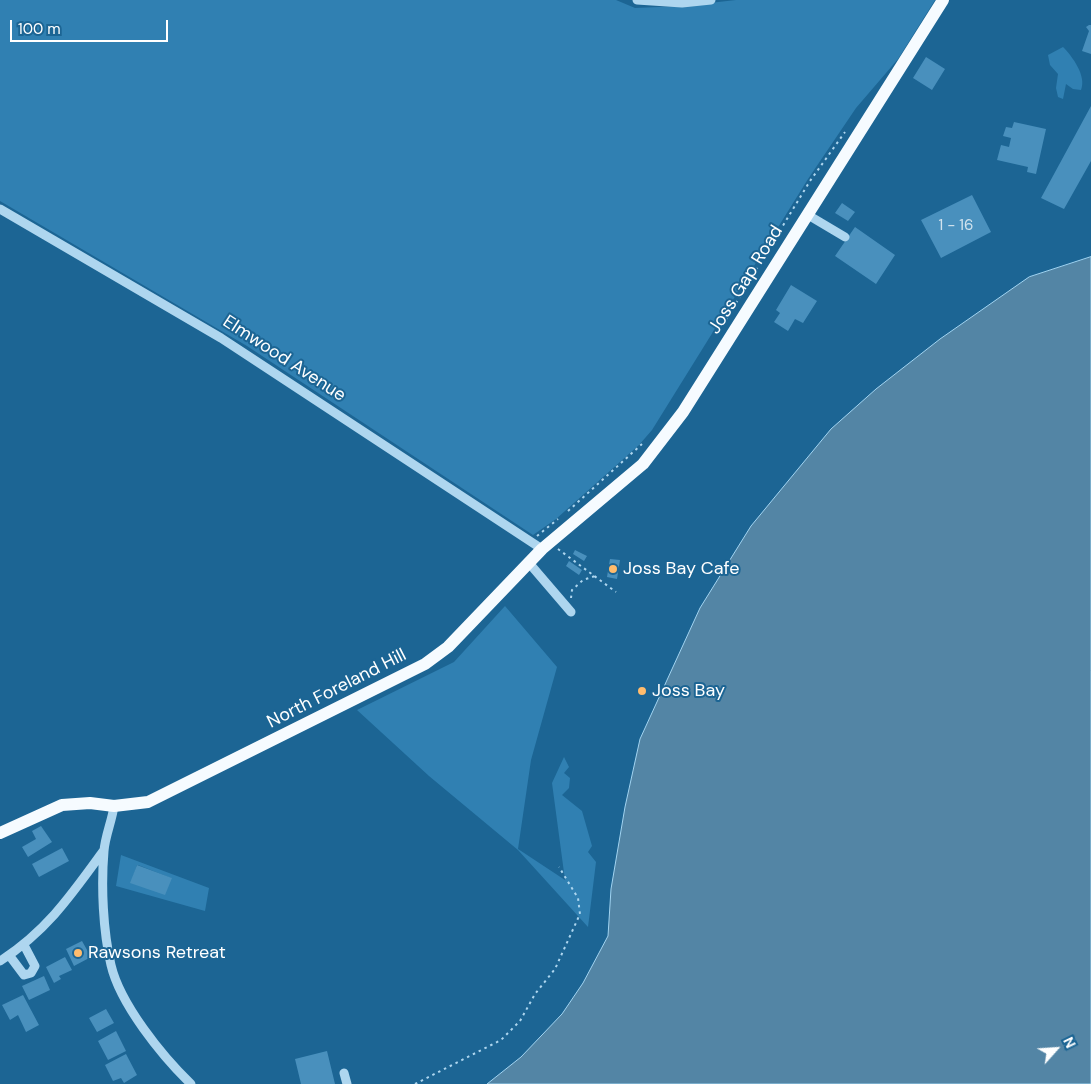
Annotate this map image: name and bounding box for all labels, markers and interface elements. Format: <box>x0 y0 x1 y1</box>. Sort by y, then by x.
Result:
scale bar <box>12 10 170 42</box>
text: 100 m <box>18 19 61 39</box>
house number: 1 - 16 <box>939 217 973 235</box>
street label: Joss Gap Road <box>704 222 788 338</box>
street label: Elmwood Avenue <box>218 311 350 407</box>
place label: Joss Bay Cafe <box>623 558 739 580</box>
marker: Joss Bay Cafe <box>607 563 619 575</box>
street label: North Foreland Hill <box>264 645 410 733</box>
place label: Joss Bay <box>652 680 725 702</box>
marker: Joss Bay <box>636 685 648 697</box>
place label: Rawsons Retreat <box>88 942 226 964</box>
marker: Rawsons Retreat <box>72 947 84 959</box>
north arrow <box>1031 1024 1081 1074</box>
text: N <box>1059 1034 1080 1051</box>

